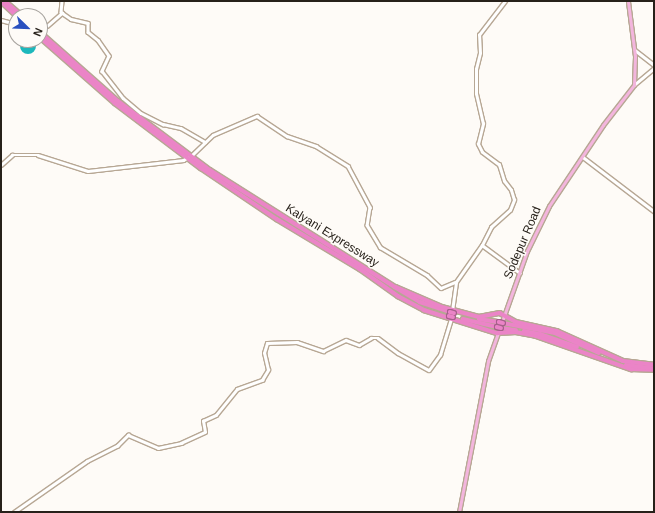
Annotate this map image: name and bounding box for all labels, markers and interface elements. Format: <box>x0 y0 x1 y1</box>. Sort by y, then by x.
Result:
north arrow <box>8 8 48 48</box>
text: N <box>31 26 45 38</box>
street label: Kalyani Expressway <box>283 201 381 271</box>
street label: Sodepur Road <box>501 205 545 281</box>

